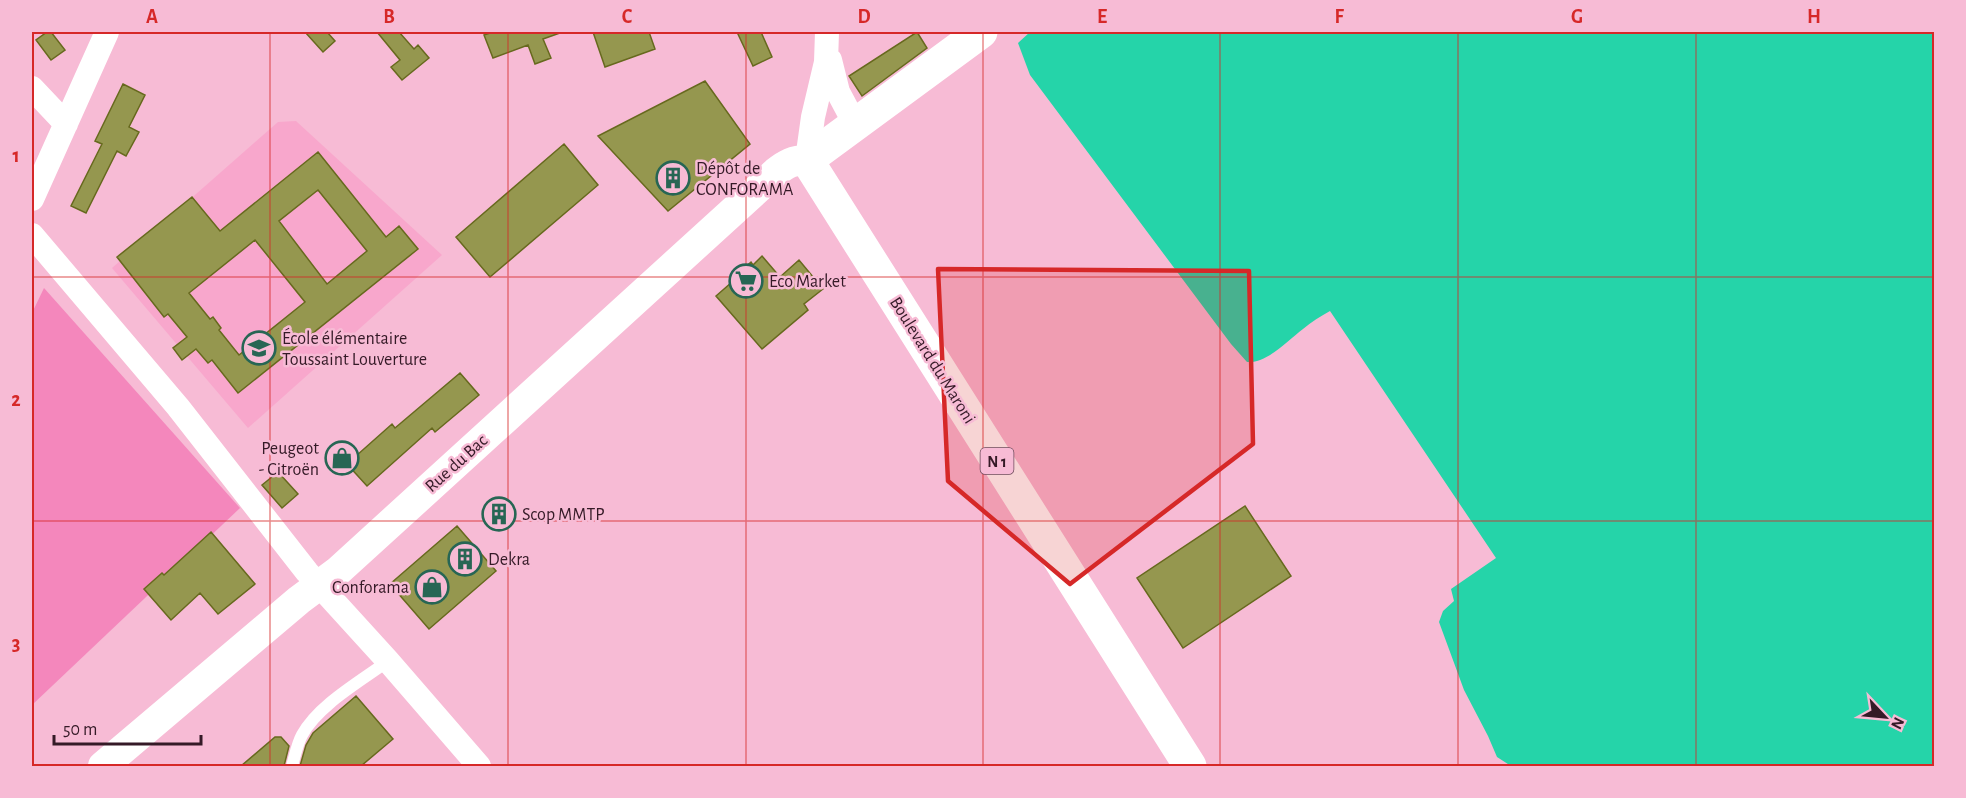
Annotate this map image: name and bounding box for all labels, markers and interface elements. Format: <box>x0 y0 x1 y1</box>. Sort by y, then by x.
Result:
text: A <box>146 7 158 27</box>
text: B <box>383 7 395 27</box>
text: C <box>622 7 633 27</box>
text: D <box>857 7 871 27</box>
text: E <box>1097 7 1107 27</box>
text: F <box>1334 7 1344 27</box>
text: G <box>1571 7 1583 27</box>
text: H <box>1807 7 1821 27</box>
text: 1 <box>12 146 20 166</box>
building icon: Dépôt de CONFORAMA <box>655 160 691 196</box>
place label: Dépôt de CONFORAMA <box>696 160 794 199</box>
supermarket icon: Eco Market <box>728 263 764 299</box>
place label: Eco Market <box>769 273 846 291</box>
street label: Boulevard du Maroni <box>886 294 978 427</box>
place label: École élémentaire Toussaint Louverture <box>282 327 427 369</box>
school or university icon: École élémentaire Toussaint Louverture <box>241 330 277 366</box>
text: 2 <box>11 390 21 410</box>
street label: Rue du Bac <box>422 431 491 496</box>
place label: Peugeot - Citroën <box>259 440 319 479</box>
shop icon: Peugeot - Citroën <box>324 440 360 476</box>
road number: N 1 <box>980 448 1014 474</box>
building icon: Scop MMTP <box>481 496 517 532</box>
place label: Scop MMTP <box>522 506 605 524</box>
building icon: Dekra <box>447 541 483 577</box>
place label: Dekra <box>488 551 530 569</box>
shop icon: Conforama <box>414 569 450 605</box>
place label: Conforama <box>332 579 409 597</box>
text: 3 <box>12 634 20 654</box>
north arrow <box>1855 687 1915 747</box>
scale bar <box>54 708 201 746</box>
text: N <box>1888 715 1907 732</box>
text: 50 m <box>63 721 97 739</box>

